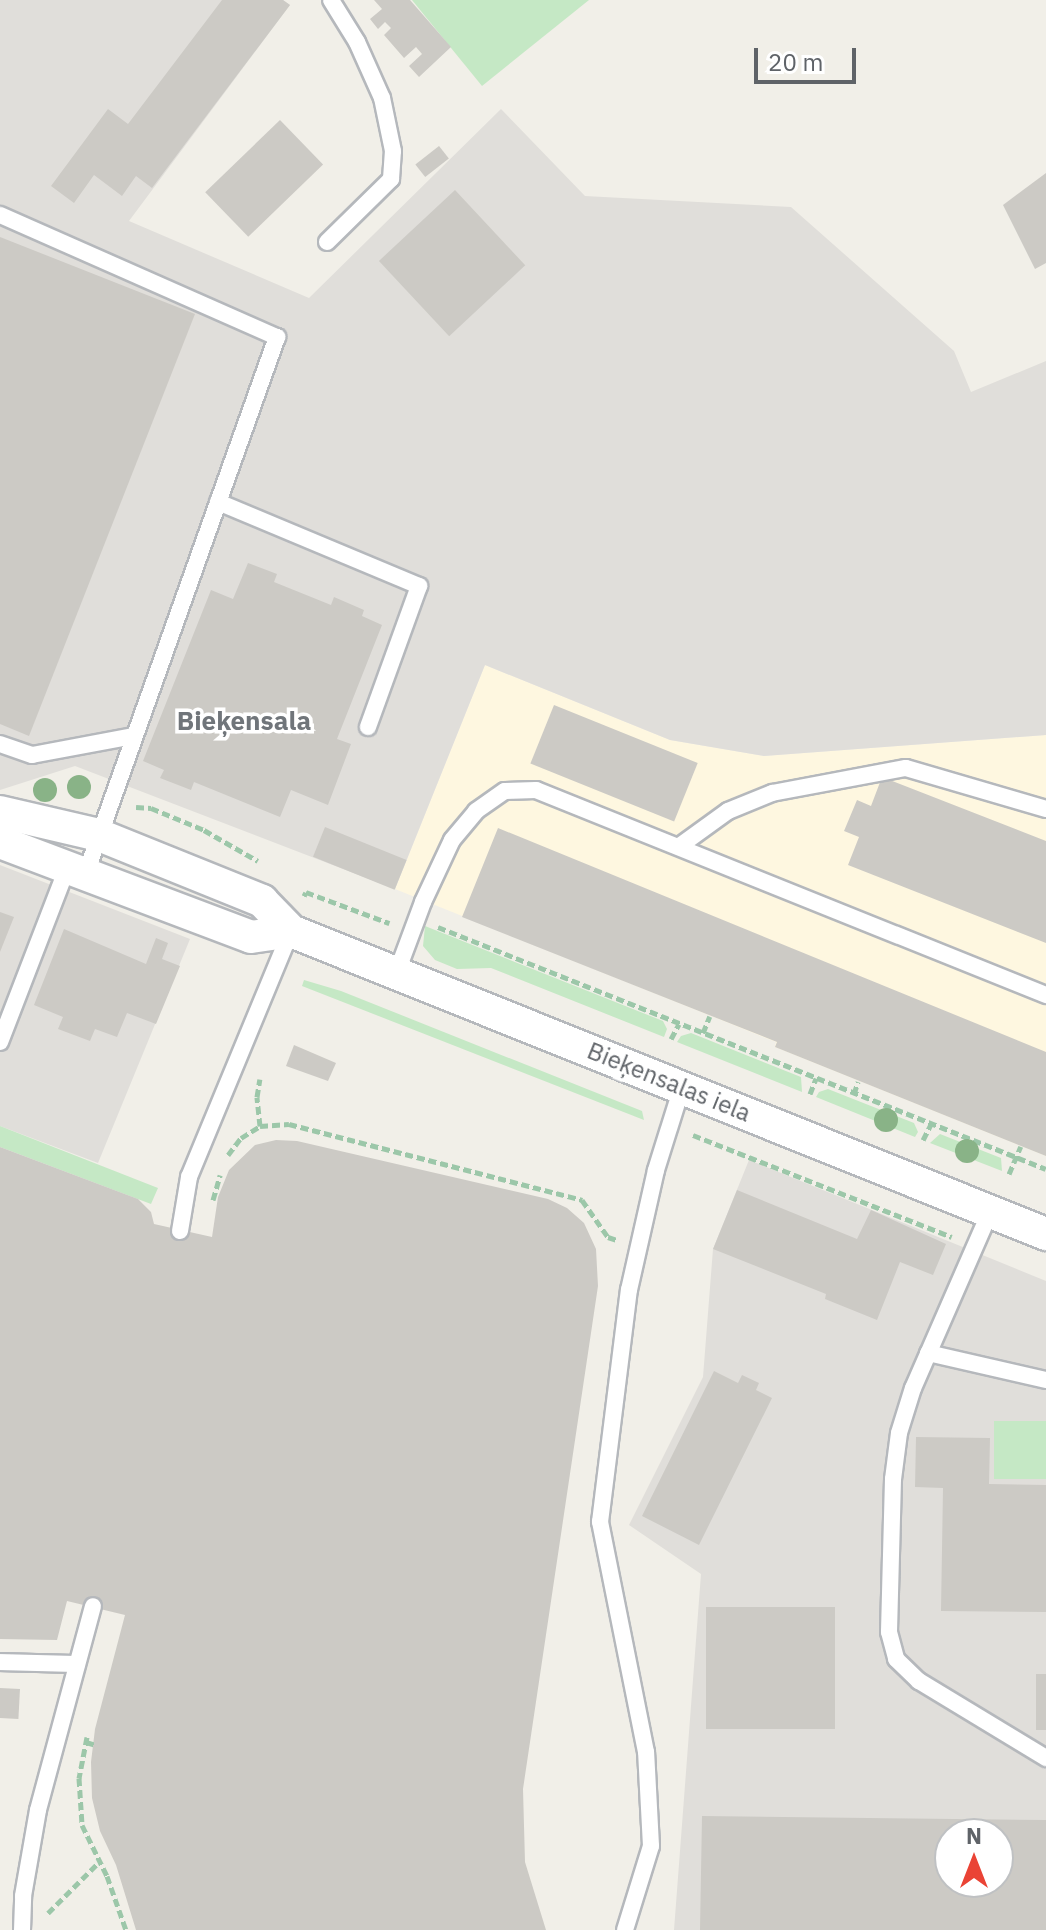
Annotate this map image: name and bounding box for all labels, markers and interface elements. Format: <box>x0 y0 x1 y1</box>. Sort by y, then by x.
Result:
scale bar <box>758 32 860 82</box>
text: 20 m <box>768 46 823 78</box>
district label: Bieķensala <box>177 705 311 737</box>
street label: Bieķensalas iela <box>583 1036 755 1128</box>
north arrow <box>934 1818 1014 1898</box>
text: N <box>966 1821 982 1850</box>

